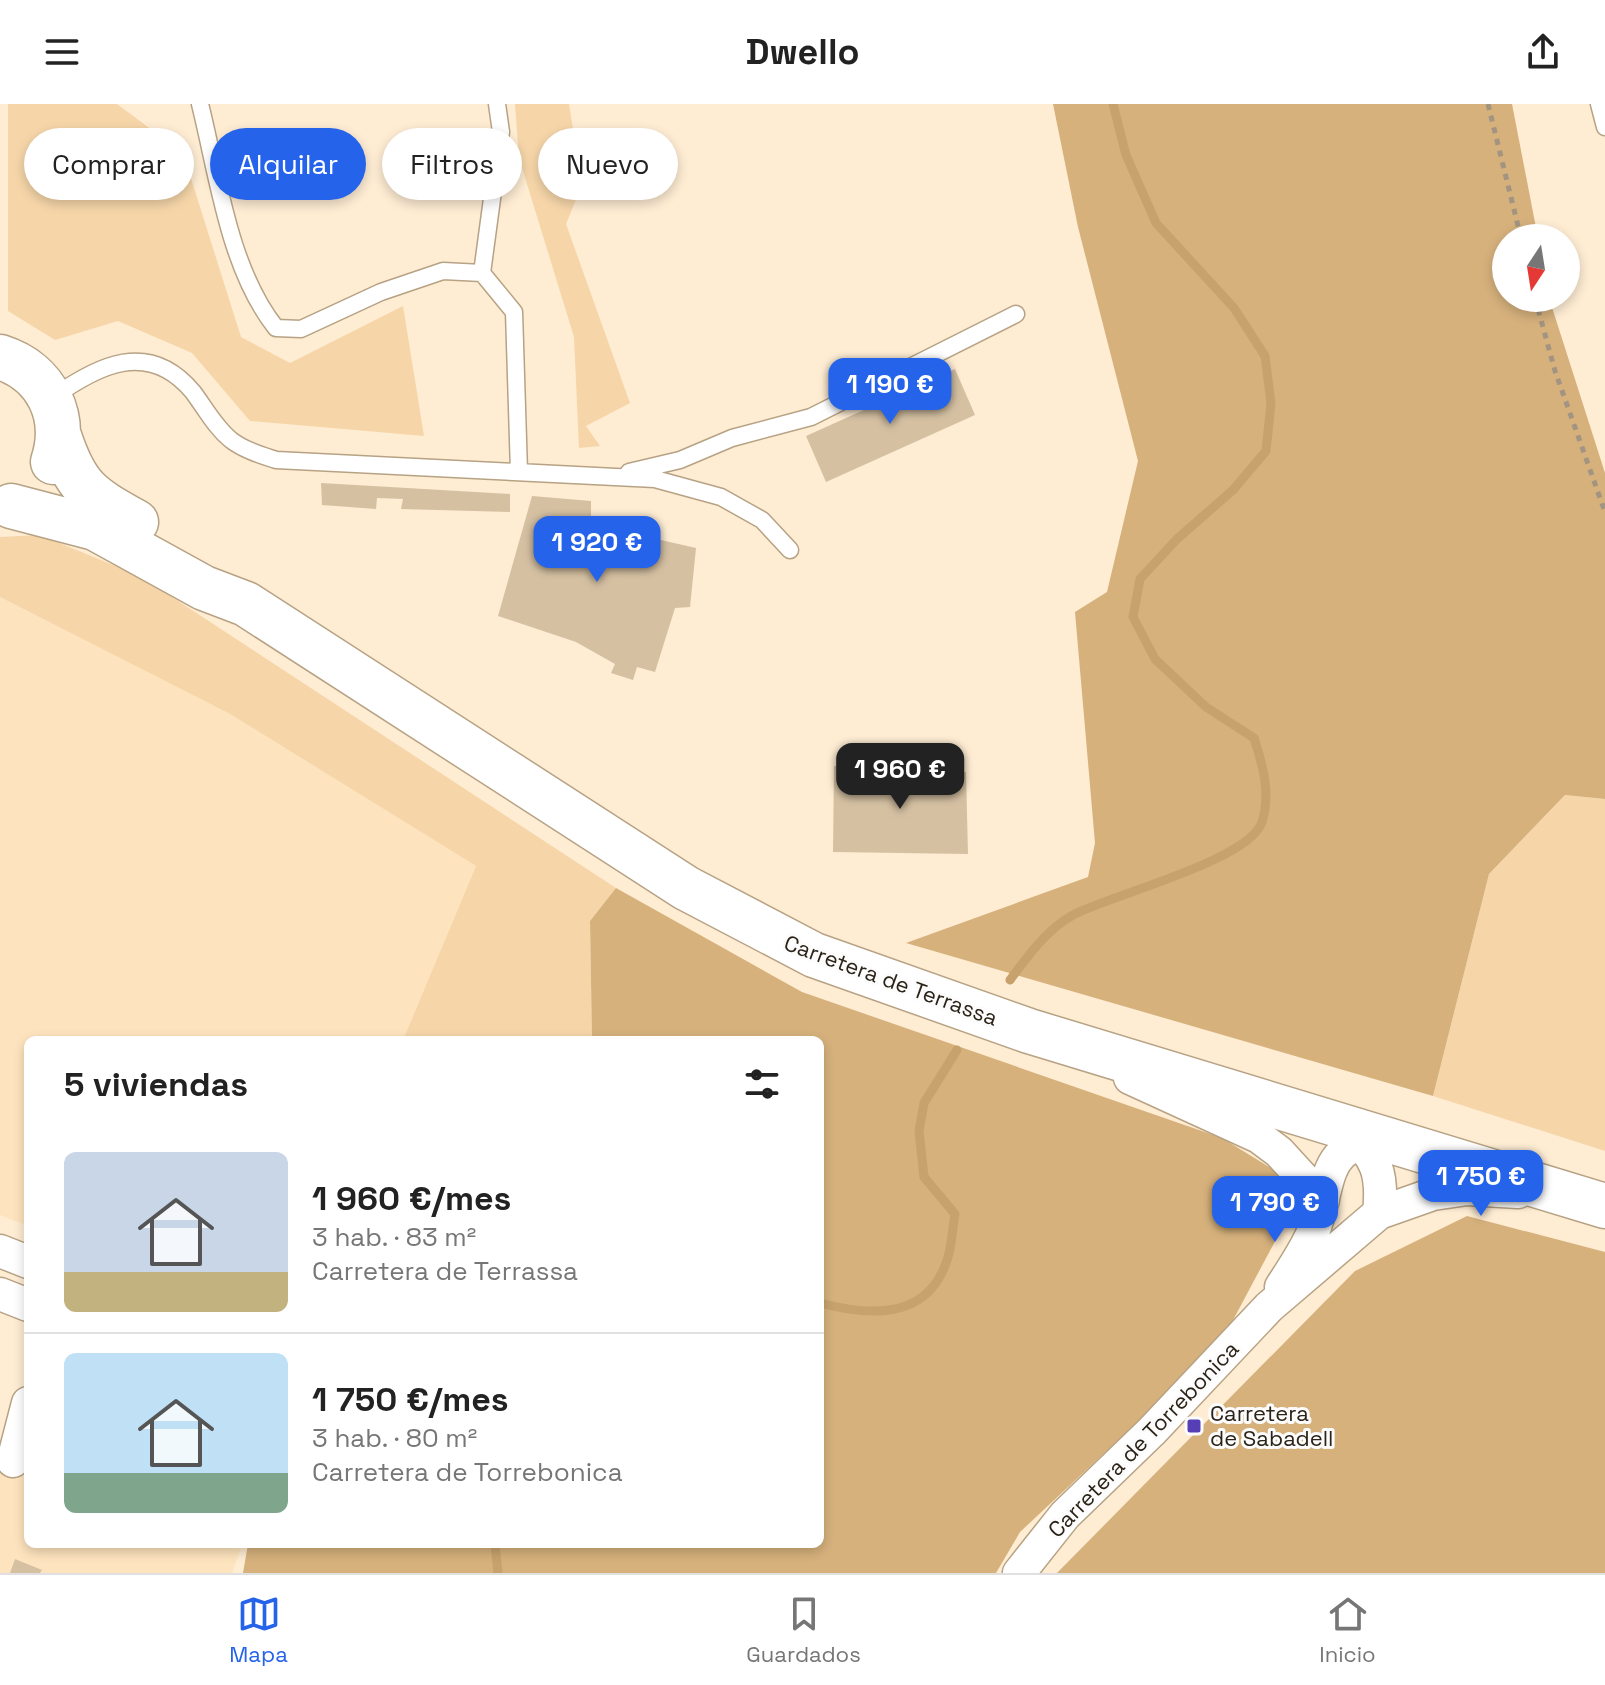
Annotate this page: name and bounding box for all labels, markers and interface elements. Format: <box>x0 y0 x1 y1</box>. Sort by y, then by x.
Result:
text: Dwello <box>745 29 860 75</box>
icon: menu <box>40 30 84 74</box>
icon: share <box>1521 30 1565 74</box>
chip: Comprar <box>24 128 194 200</box>
chip: Alquilar <box>210 128 366 200</box>
chip: Filtros <box>382 128 522 200</box>
chip: Nuevo <box>538 128 678 200</box>
north arrow <box>1492 224 1580 312</box>
map controls <box>1492 224 1580 312</box>
pin: 1 190 € <box>816 358 964 426</box>
text: 1 190 € <box>846 367 934 401</box>
pin: 1 920 € <box>523 516 671 584</box>
text: 1 920 € <box>552 525 642 559</box>
pin: 1 960 € <box>826 743 974 811</box>
text: 1 960 € <box>854 752 946 786</box>
street label: Carretera de Terrassa <box>780 928 1002 1032</box>
icon: filters <box>740 1062 784 1106</box>
text: 5 viviendas <box>64 1063 248 1106</box>
pin: 1 750 € <box>1407 1150 1555 1218</box>
text: 1 750 € <box>1436 1159 1526 1193</box>
pin: 1 790 € <box>1201 1176 1349 1244</box>
text: 1 960 €/mes <box>312 1177 511 1220</box>
icon: home <box>128 1184 224 1280</box>
text: 1 790 € <box>1230 1185 1320 1219</box>
text: 3 hab. · 83 m² <box>312 1220 476 1254</box>
text: Carretera de Terrassa <box>312 1254 578 1288</box>
street label: Carretera de Torrebonica <box>1042 1335 1245 1543</box>
text: 1 750 €/mes <box>312 1378 509 1421</box>
icon: home <box>128 1385 224 1481</box>
place label: Carretera de Sabadell <box>1210 1399 1333 1452</box>
marker: Carretera de Sabadell <box>1185 1417 1203 1435</box>
text: 3 hab. · 80 m² <box>312 1421 477 1455</box>
text: Carretera de Torrebonica <box>312 1455 623 1489</box>
tab: Mapa <box>229 1592 288 1668</box>
tab: Guardados <box>746 1592 861 1668</box>
tab: Inicio <box>1319 1592 1376 1668</box>

